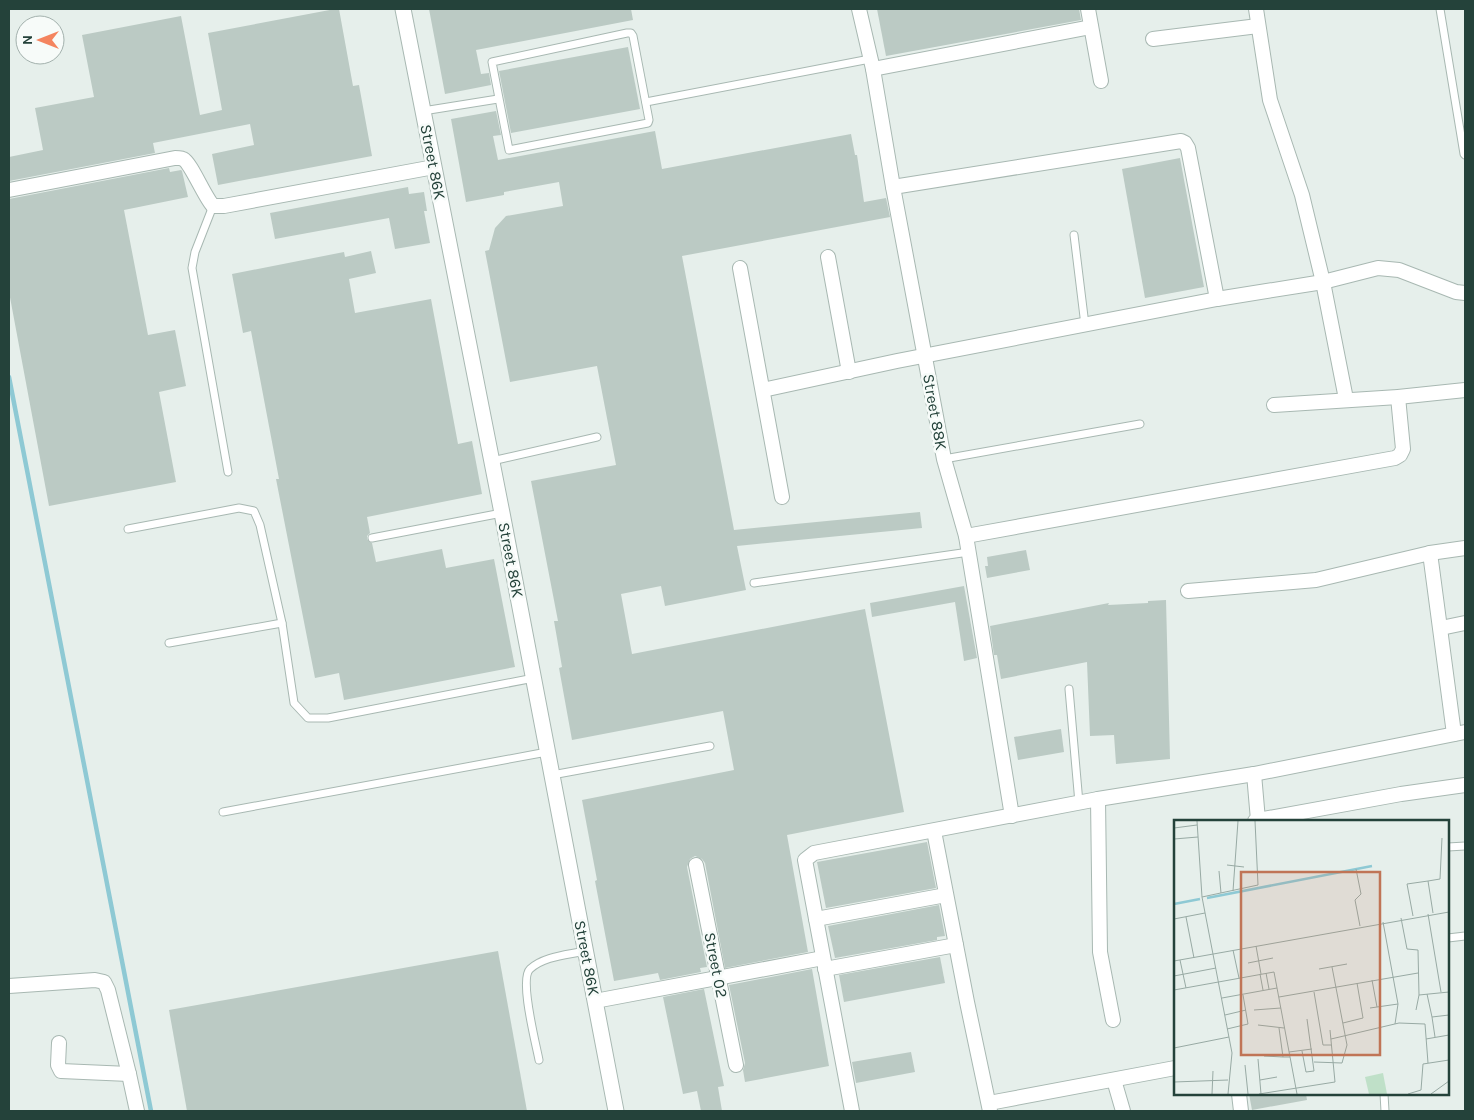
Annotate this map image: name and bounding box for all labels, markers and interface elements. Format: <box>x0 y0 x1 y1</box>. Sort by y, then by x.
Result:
north arrow <box>15 15 65 65</box>
text: N <box>19 35 36 45</box>
street label: Street 86K <box>416 123 450 202</box>
street label: Street 88K <box>919 372 951 452</box>
street label: Street 86K <box>494 521 528 600</box>
inset map <box>1174 820 1449 1095</box>
street label: Street 86K <box>570 919 604 998</box>
street label: Street 02 <box>700 931 732 999</box>

